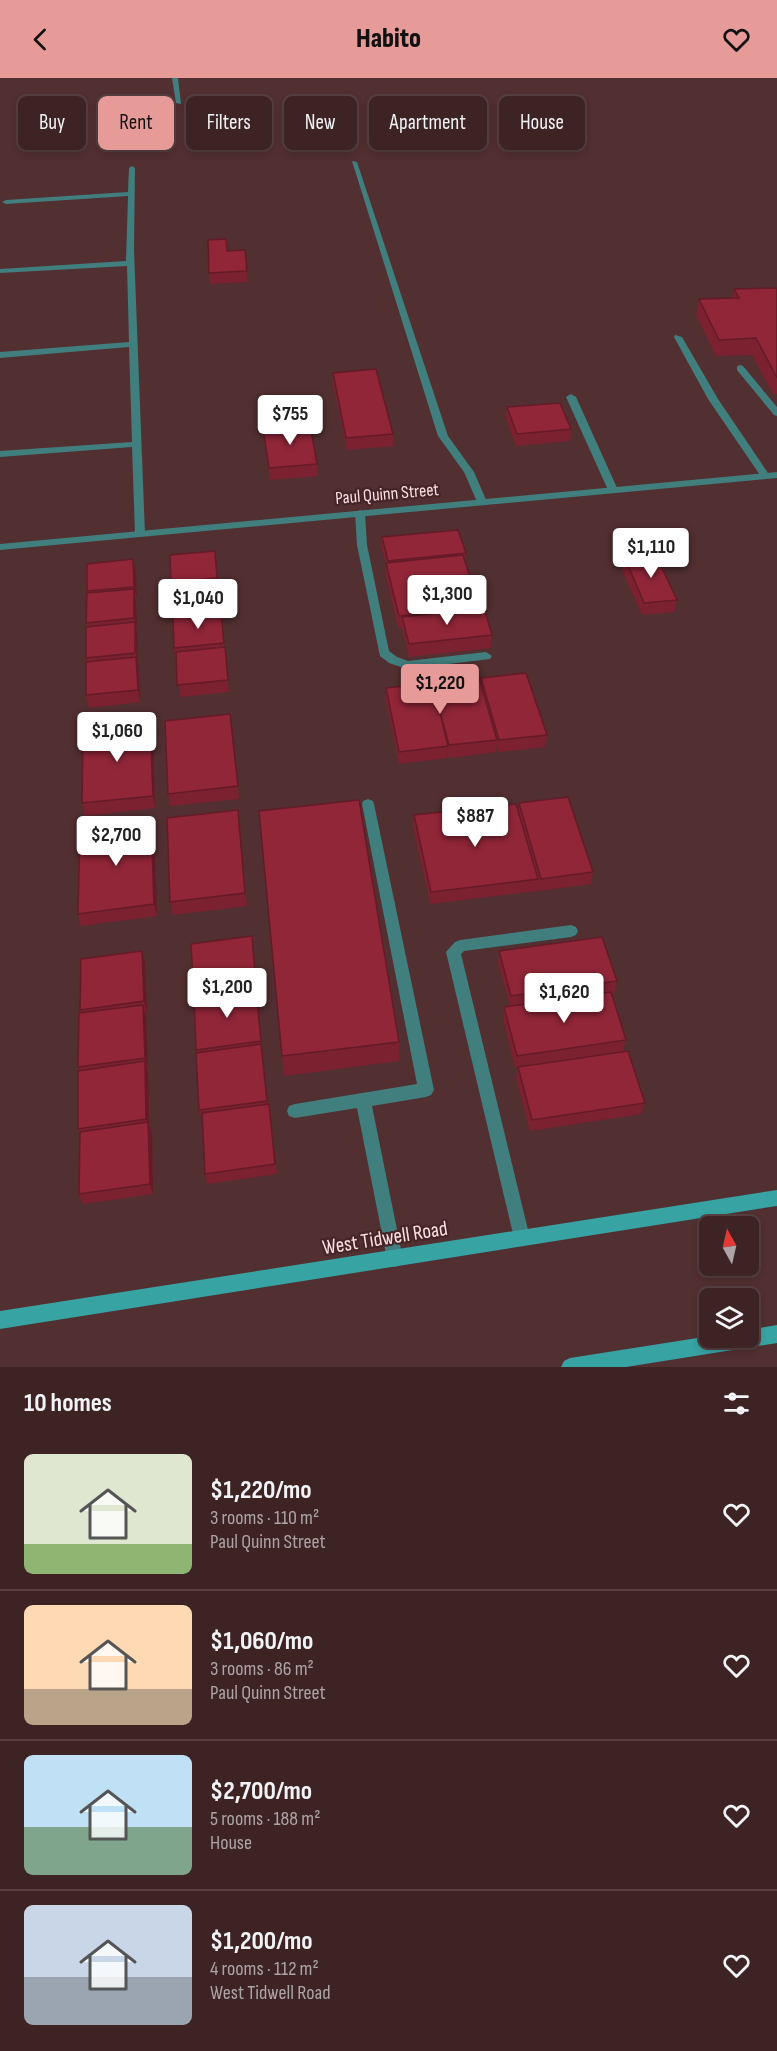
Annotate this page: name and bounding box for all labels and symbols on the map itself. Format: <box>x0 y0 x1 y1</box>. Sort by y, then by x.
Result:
pin: $755 <box>254 395 326 446</box>
street label: Paul Quinn Street <box>334 479 440 509</box>
pin: $1,110 <box>602 528 700 579</box>
pin: $1,300 <box>398 575 496 626</box>
pin: $1,040 <box>149 579 247 630</box>
pin: $1,220 <box>391 664 489 715</box>
pin: $1,060 <box>68 712 166 763</box>
pin: $887 <box>439 797 511 848</box>
pin: $2,700 <box>67 816 165 867</box>
pin: $1,200 <box>178 968 276 1019</box>
pin: $1,620 <box>515 973 613 1024</box>
street label: West Tidwell Road <box>321 1216 449 1260</box>
north arrow <box>699 1216 759 1276</box>

